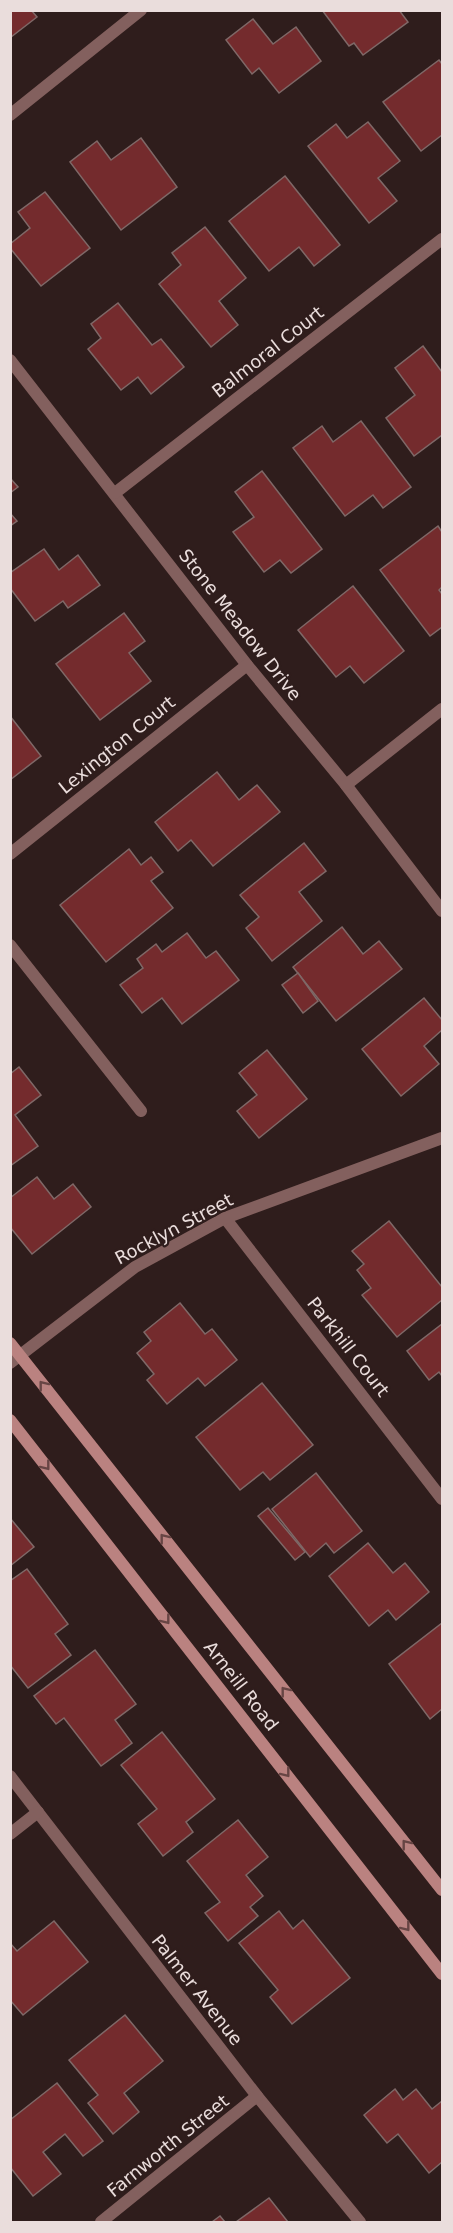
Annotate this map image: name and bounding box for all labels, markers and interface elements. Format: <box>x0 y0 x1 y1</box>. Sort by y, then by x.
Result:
street label: Balmoral Court <box>208 302 328 402</box>
street label: Stone Meadow Drive <box>175 545 306 705</box>
street label: Lexington Court <box>54 691 179 798</box>
street label: Rocklyn Street <box>111 1189 236 1268</box>
street label: Parkhill Court <box>303 1293 394 1401</box>
one-way arrow <box>40 1381 51 1392</box>
one-way arrow <box>39 1459 50 1470</box>
one-way arrow <box>161 1534 172 1545</box>
one-way arrow <box>159 1613 170 1624</box>
street label: Arneill Road <box>200 1637 283 1735</box>
one-way arrow <box>282 1687 293 1698</box>
one-way arrow <box>279 1767 290 1778</box>
one-way arrow <box>403 1840 414 1851</box>
one-way arrow <box>399 1920 410 1931</box>
street label: Palmer Avenue <box>148 1930 247 2049</box>
street label: Farnworth Street <box>103 2090 233 2201</box>

